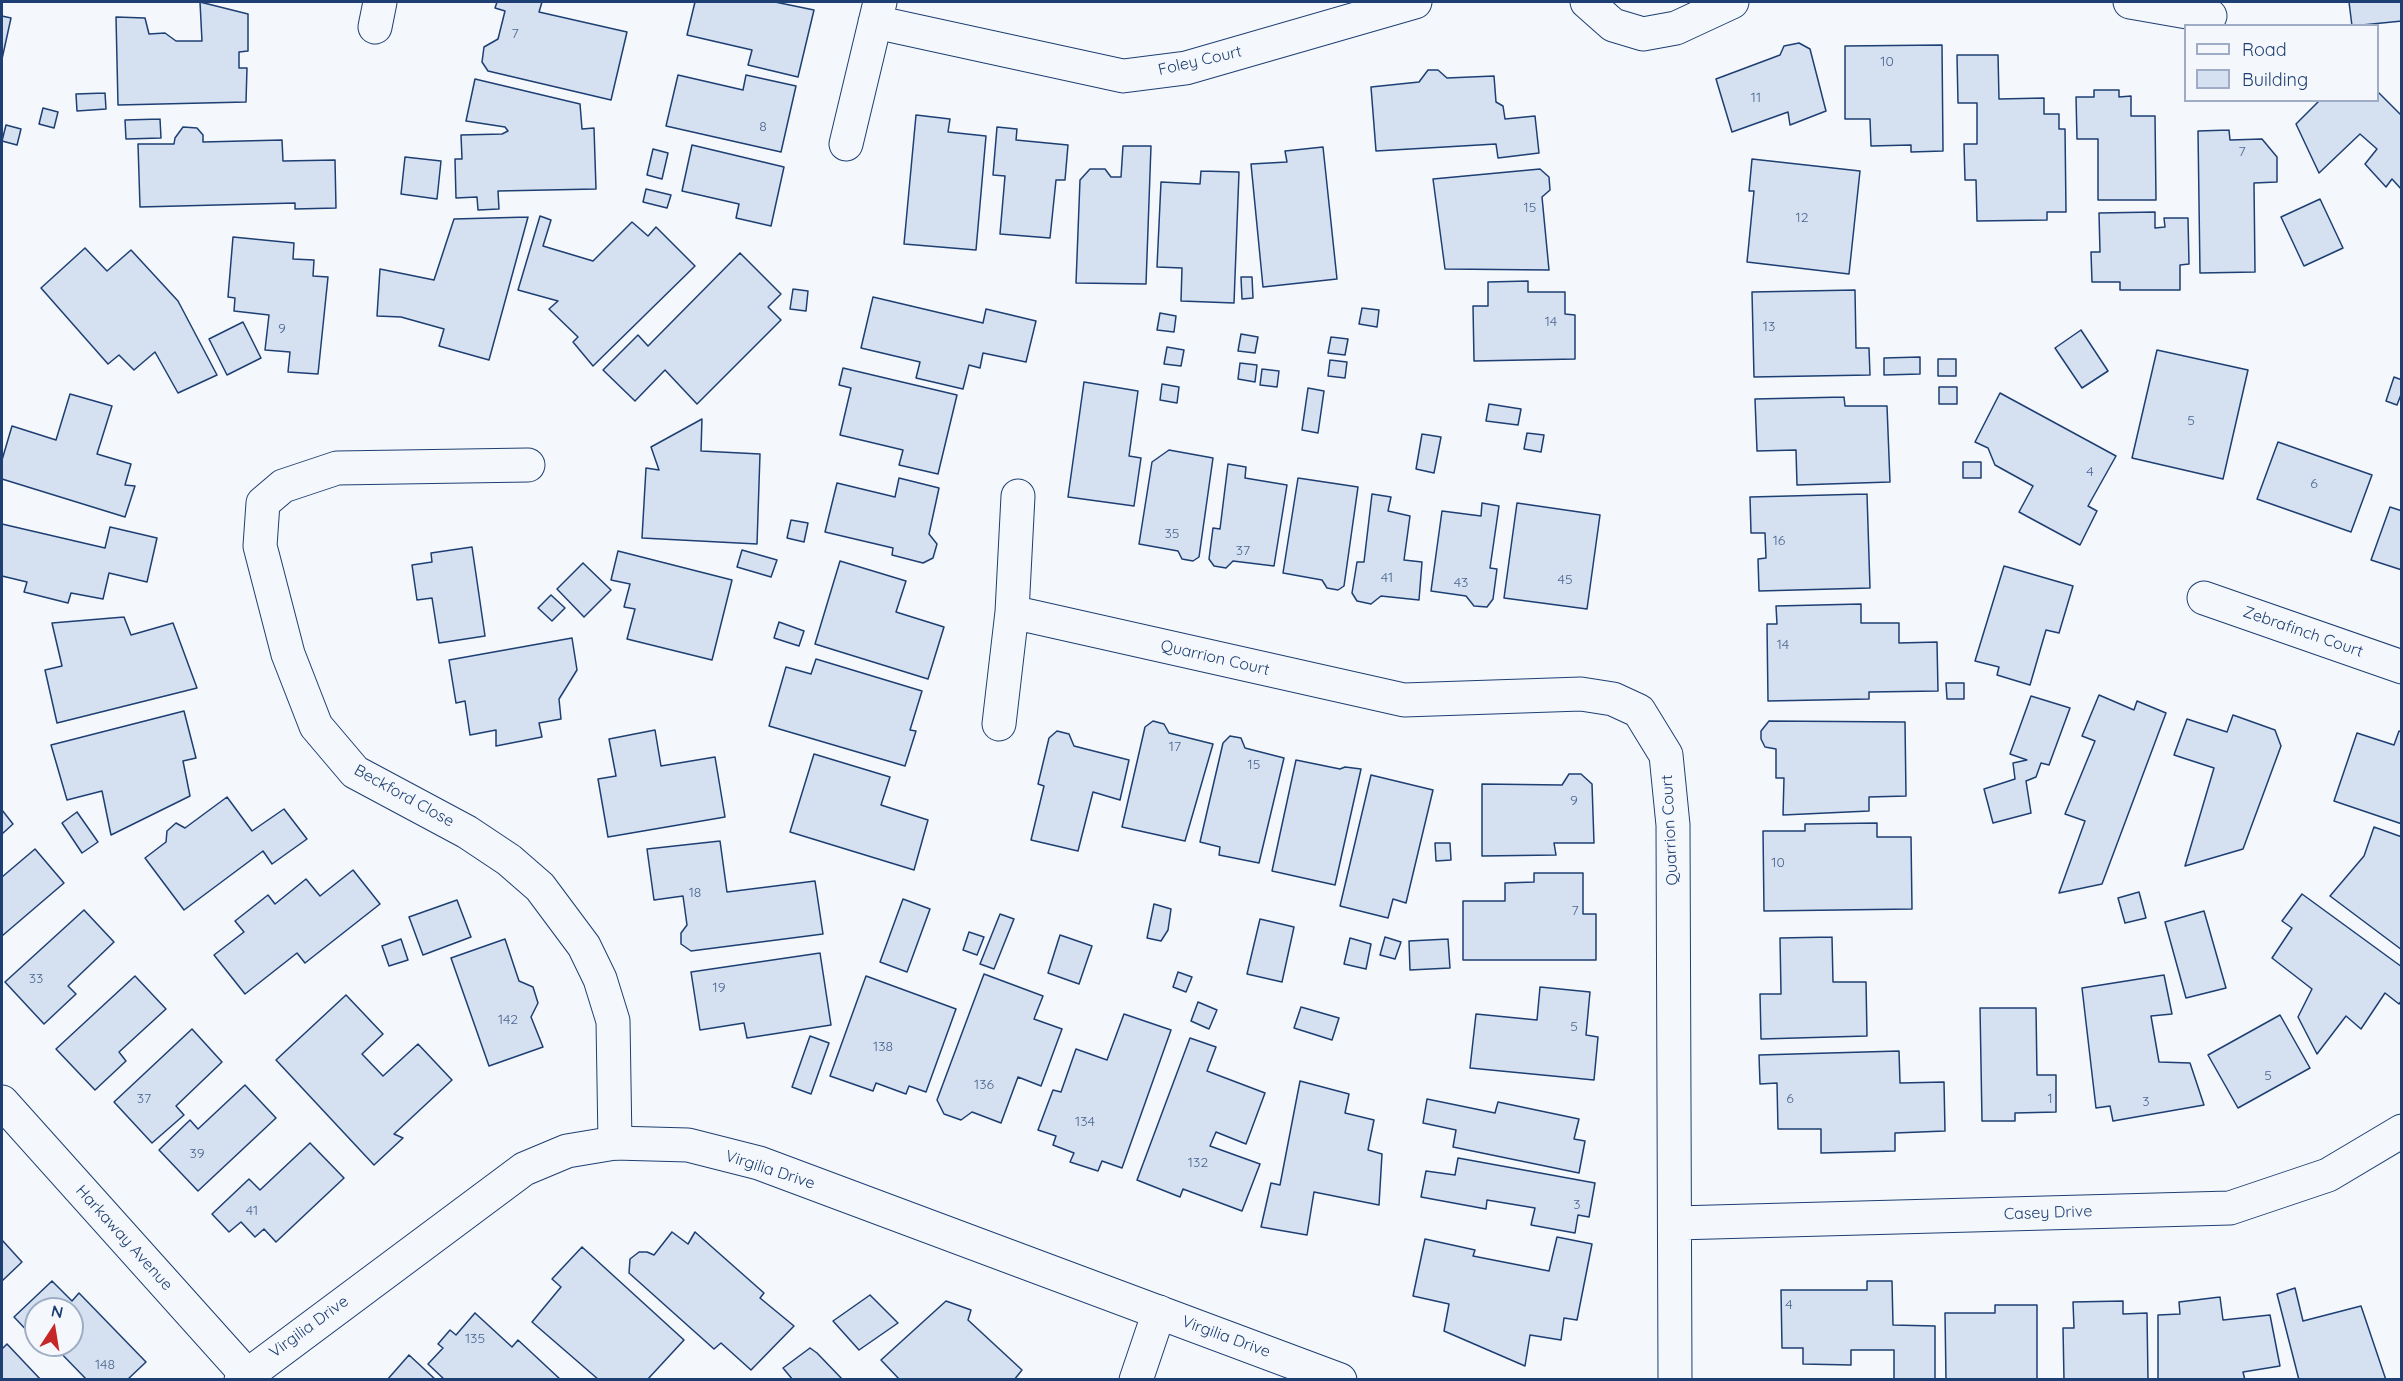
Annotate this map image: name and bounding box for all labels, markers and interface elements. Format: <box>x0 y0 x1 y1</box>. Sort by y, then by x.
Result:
legend <box>2184 24 2379 102</box>
house number: 7 <box>511 26 519 42</box>
text: Road <box>2242 38 2287 61</box>
street label: Foley Court <box>1156 42 1244 80</box>
house number: 10 <box>1880 54 1894 70</box>
text: Building <box>2242 68 2308 91</box>
house number: 11 <box>1751 90 1761 106</box>
house number: 8 <box>759 119 767 135</box>
house number: 7 <box>2238 144 2246 160</box>
house number: 15 <box>1524 200 1536 216</box>
house number: 12 <box>1796 210 1808 226</box>
house number: 14 <box>1545 314 1557 330</box>
house number: 13 <box>1763 319 1775 335</box>
house number: 9 <box>278 321 286 337</box>
house number: 5 <box>2187 413 2195 429</box>
house number: 4 <box>2086 464 2094 480</box>
house number: 6 <box>2310 476 2318 492</box>
house number: 35 <box>1165 526 1179 542</box>
house number: 16 <box>1773 533 1785 549</box>
house number: 37 <box>1236 543 1250 559</box>
house number: 41 <box>1381 570 1393 586</box>
house number: 45 <box>1557 572 1573 588</box>
house number: 43 <box>1454 575 1468 591</box>
street label: Zebrafinch Court <box>2241 602 2365 662</box>
street label: Quarrion Court <box>1159 636 1271 680</box>
house number: 14 <box>1777 637 1789 653</box>
house number: 17 <box>1169 739 1181 755</box>
house number: 15 <box>1248 757 1260 773</box>
street label: Beckford Close <box>351 761 457 831</box>
street label: Quarrion Court <box>1658 774 1682 886</box>
house number: 9 <box>1570 793 1578 809</box>
house number: 10 <box>1771 855 1785 871</box>
house number: 18 <box>689 885 701 901</box>
house number: 7 <box>1571 903 1579 919</box>
house number: 33 <box>29 971 43 987</box>
house number: 19 <box>713 980 725 996</box>
house number: 142 <box>498 1012 518 1028</box>
house number: 5 <box>1570 1019 1578 1035</box>
house number: 138 <box>873 1039 893 1055</box>
house number: 5 <box>2264 1068 2272 1084</box>
house number: 136 <box>974 1077 994 1093</box>
house number: 37 <box>137 1091 151 1107</box>
house number: 6 <box>1786 1091 1794 1107</box>
house number: 1 <box>2047 1091 2053 1107</box>
house number: 3 <box>2142 1094 2150 1110</box>
house number: 134 <box>1075 1114 1095 1130</box>
house number: 39 <box>189 1146 205 1162</box>
street label: Virgilia Drive <box>723 1146 817 1194</box>
house number: 132 <box>1188 1155 1208 1171</box>
street label: Harkaway Avenue <box>72 1181 176 1295</box>
house number: 3 <box>1573 1197 1581 1213</box>
street label: Casey Drive <box>2003 1202 2093 1224</box>
house number: 41 <box>246 1203 258 1219</box>
street label: Virgilia Drive <box>266 1292 352 1362</box>
north arrow <box>24 1297 84 1357</box>
house number: 4 <box>1785 1297 1793 1313</box>
text: N <box>49 1300 65 1322</box>
street label: Virgilia Drive <box>1179 1312 1273 1362</box>
house number: 135 <box>465 1331 485 1347</box>
house number: 148 <box>95 1357 115 1373</box>

